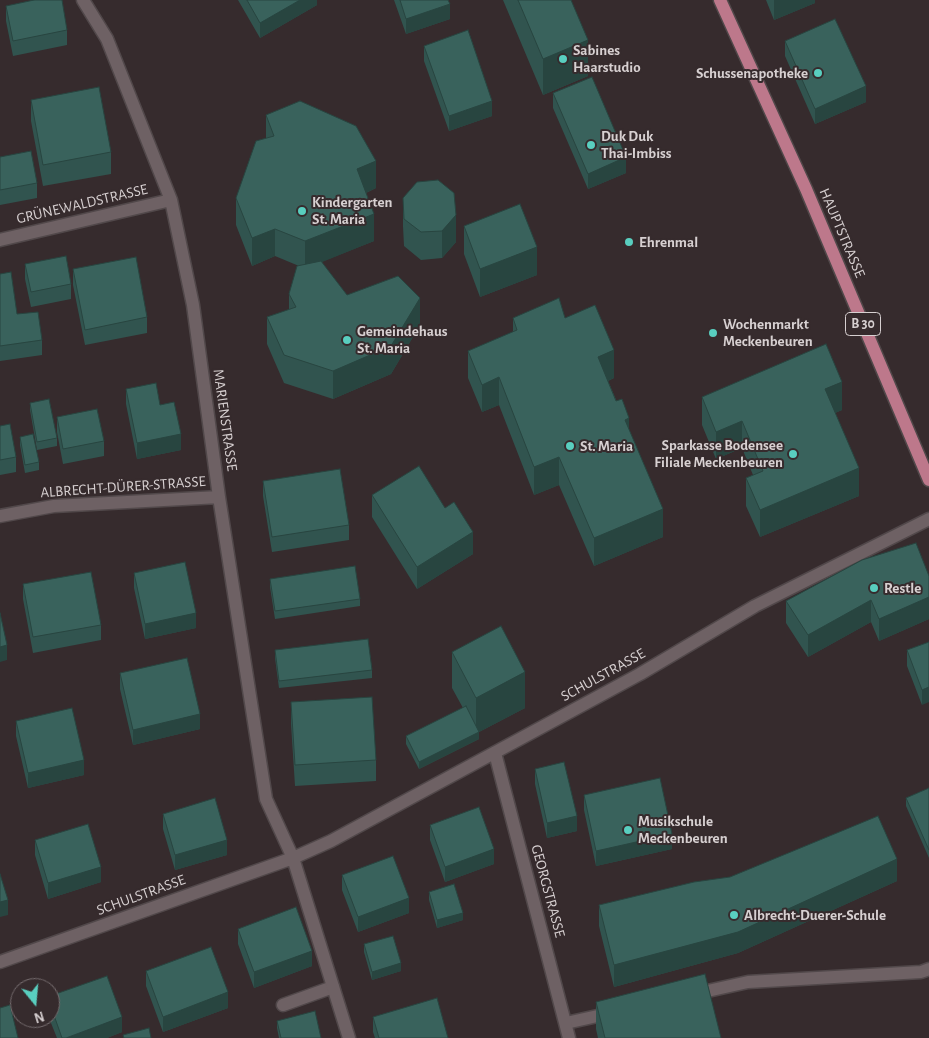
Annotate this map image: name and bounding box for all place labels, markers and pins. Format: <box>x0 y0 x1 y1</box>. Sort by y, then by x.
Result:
place label: Sabines Haarstudio <box>573 41 641 76</box>
marker: Sabines Haarstudio <box>557 53 569 65</box>
place label: Schussenapotheke <box>696 64 808 82</box>
marker: Schussenapotheke <box>812 67 824 79</box>
place label: Duk Duk Thai-Imbiss <box>601 127 672 162</box>
marker: Duk Duk Thai-Imbiss <box>585 139 597 151</box>
place label: Kindergarten St. Maria <box>312 193 392 228</box>
marker: Kindergarten St. Maria <box>296 205 308 217</box>
place label: Ehrenmal <box>639 233 698 251</box>
marker: Ehrenmal <box>623 236 635 248</box>
place label: Wochenmarkt Meckenbeuren <box>723 315 813 350</box>
place label: Gemeindehaus St. Maria <box>357 322 448 357</box>
marker: Wochenmarkt Meckenbeuren <box>707 327 719 339</box>
marker: Gemeindehaus St. Maria <box>341 334 353 346</box>
place label: Sparkasse Bodensee Filiale Meckenbeuren <box>654 436 783 471</box>
place label: St. Maria <box>580 437 633 455</box>
marker: St. Maria <box>564 440 576 452</box>
marker: Sparkasse Bodensee Filiale Meckenbeuren <box>787 448 799 460</box>
place label: Restle <box>884 579 921 597</box>
marker: Restle <box>868 582 880 594</box>
place label: Musikschule Meckenbeuren <box>638 812 728 847</box>
marker: Musikschule Meckenbeuren <box>622 824 634 836</box>
place label: Albrecht-Duerer-Schule <box>744 906 886 924</box>
marker: Albrecht-Duerer-Schule <box>728 909 740 921</box>

